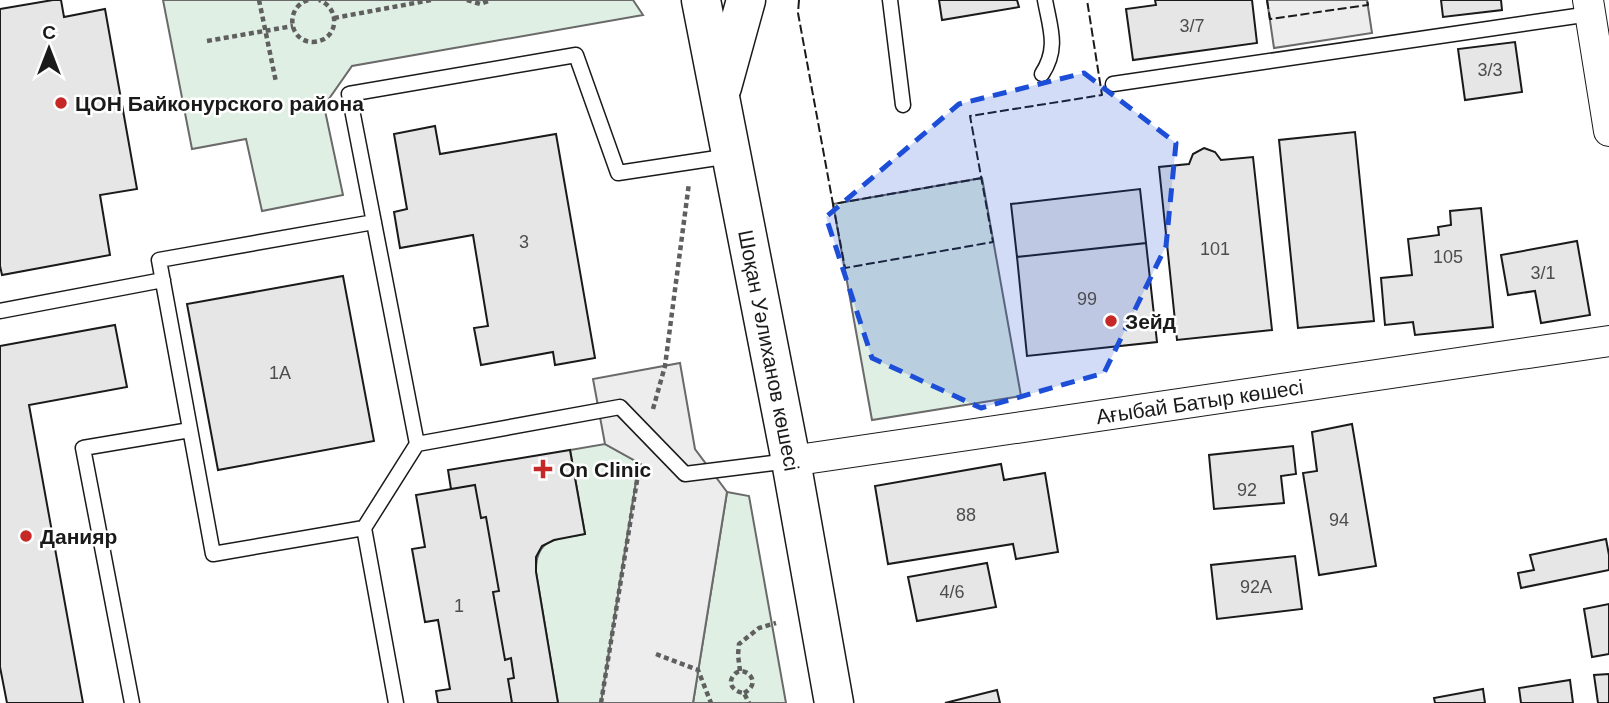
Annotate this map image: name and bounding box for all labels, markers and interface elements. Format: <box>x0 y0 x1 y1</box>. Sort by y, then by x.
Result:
north arrow <box>14 14 84 84</box>
house number: 3/7 <box>1179 16 1205 36</box>
text: С <box>42 22 56 43</box>
house number: 3/3 <box>1477 60 1503 80</box>
place label: ЦОН Байконурского района <box>75 92 364 115</box>
marker: ЦОН Байконурского района <box>53 95 69 111</box>
street label: Шоқан Уәлиханов көшесі <box>735 228 804 473</box>
house number: 3 <box>519 232 529 252</box>
house number: 101 <box>1200 239 1230 259</box>
house number: 105 <box>1433 247 1463 267</box>
house number: 3/1 <box>1530 263 1556 283</box>
house number: 99 <box>1077 289 1097 309</box>
place label: Зейд <box>1125 310 1176 333</box>
marker: Зейд <box>1103 313 1119 329</box>
house number: 1А <box>269 363 291 383</box>
street label: Ағыбай Батыр көшесі <box>1094 374 1305 428</box>
place label: On Clinic <box>559 458 651 481</box>
marker: On Clinic <box>533 459 553 479</box>
house number: 92 <box>1237 480 1257 500</box>
house number: 88 <box>956 505 976 525</box>
house number: 94 <box>1329 510 1349 530</box>
place label: Данияр <box>40 525 117 548</box>
marker: Данияр <box>18 528 34 544</box>
house number: 92А <box>1240 577 1272 597</box>
house number: 4/6 <box>939 582 965 602</box>
house number: 1 <box>454 596 464 616</box>

